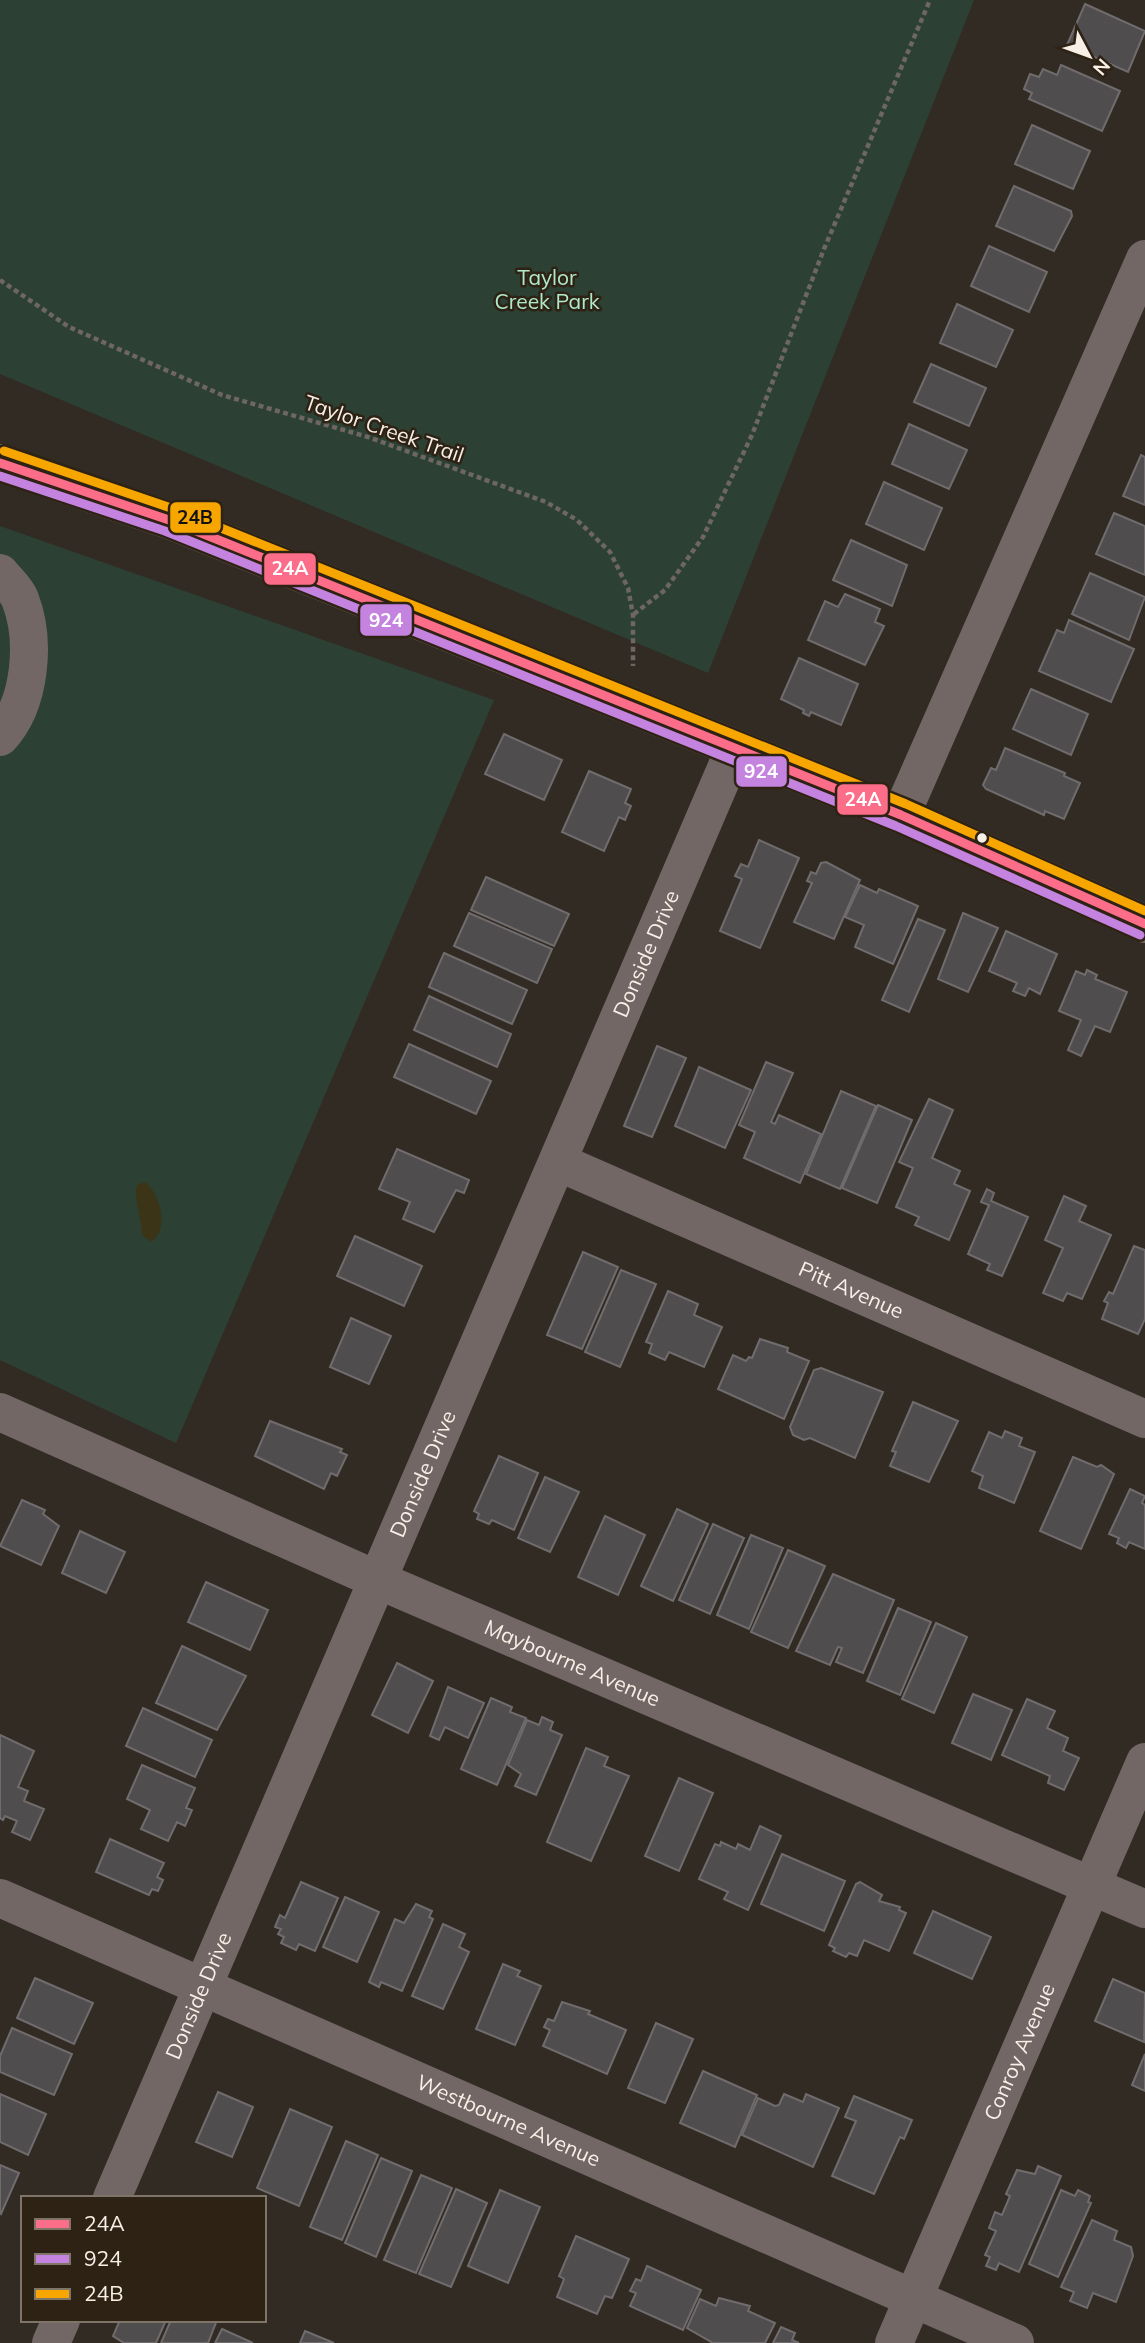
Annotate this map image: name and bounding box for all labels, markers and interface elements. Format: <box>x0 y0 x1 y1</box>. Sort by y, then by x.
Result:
north arrow <box>1054 21 1124 91</box>
text: N <box>1088 54 1116 80</box>
park label: Taylor Creek Park <box>494 264 600 314</box>
street label: Taylor Creek Trail <box>301 389 468 468</box>
line badge: 24B <box>169 501 222 534</box>
text: 24B <box>177 505 213 529</box>
line badge: 24A <box>263 552 317 586</box>
text: 24A <box>271 556 309 580</box>
line badge: 924 <box>359 603 413 637</box>
text: 924 <box>369 608 404 632</box>
line badge: 924 <box>735 755 788 788</box>
text: 924 <box>744 759 779 783</box>
line badge: 24A <box>836 783 889 816</box>
text: 24A <box>844 787 882 811</box>
unlabelled marker <box>975 831 989 845</box>
street label: Donside Drive <box>607 886 684 1021</box>
street label: Pitt Avenue <box>795 1255 908 1324</box>
street label: Donside Drive <box>383 1406 461 1541</box>
street label: Maybourne Avenue <box>481 1613 664 1712</box>
street label: Donside Drive <box>159 1928 237 2063</box>
street label: Conroy Avenue <box>978 1979 1060 2124</box>
street label: Westbourne Avenue <box>413 2068 605 2172</box>
legend <box>21 2196 266 2322</box>
text: 24A <box>84 2210 125 2236</box>
text: 924 <box>84 2245 122 2271</box>
text: 24B <box>84 2280 123 2306</box>

